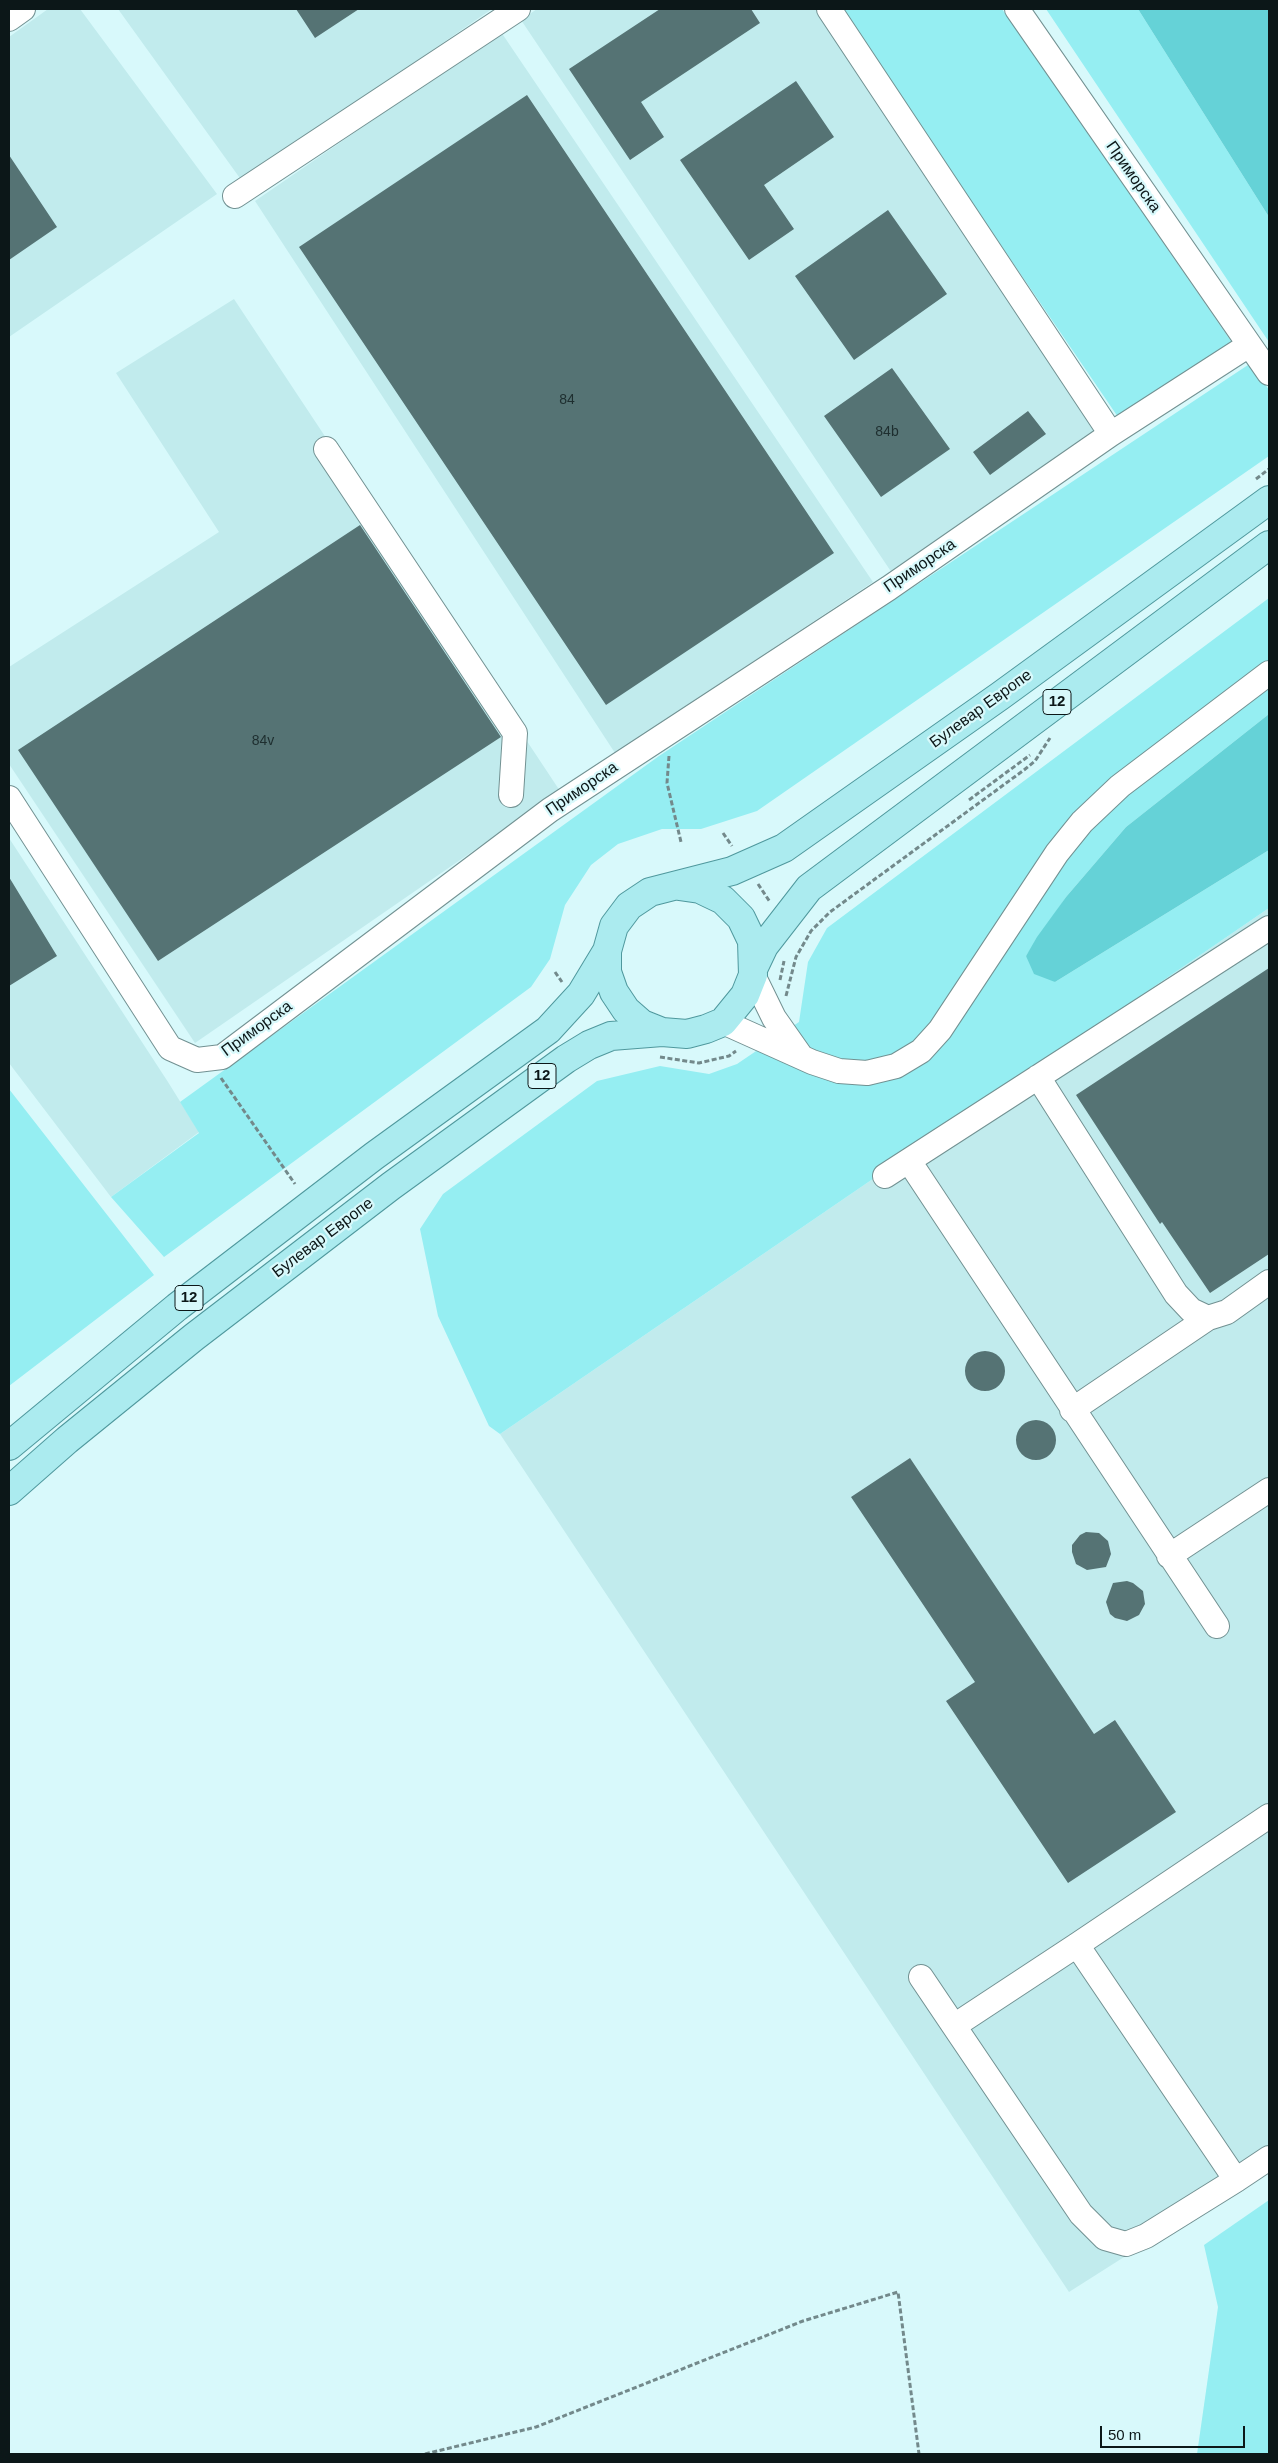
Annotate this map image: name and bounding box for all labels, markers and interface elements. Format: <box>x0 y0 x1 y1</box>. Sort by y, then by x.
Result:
street label: Приморска <box>1102 138 1164 216</box>
house number: 84 <box>559 392 575 408</box>
house number: 84b <box>875 424 899 440</box>
street label: Приморска <box>880 535 960 597</box>
street label: Булевар Европе <box>926 666 1036 752</box>
road number: 12 <box>1043 690 1071 714</box>
house number: 84v <box>252 733 274 749</box>
street label: Приморска <box>542 758 622 820</box>
street label: Приморска <box>218 997 296 1061</box>
road number: 12 <box>528 1064 556 1088</box>
street label: Булевар Европе <box>269 1194 377 1282</box>
road number: 12 <box>175 1286 203 1310</box>
scale bar <box>1103 2416 1248 2448</box>
text: 50 m <box>1108 2426 1141 2443</box>

